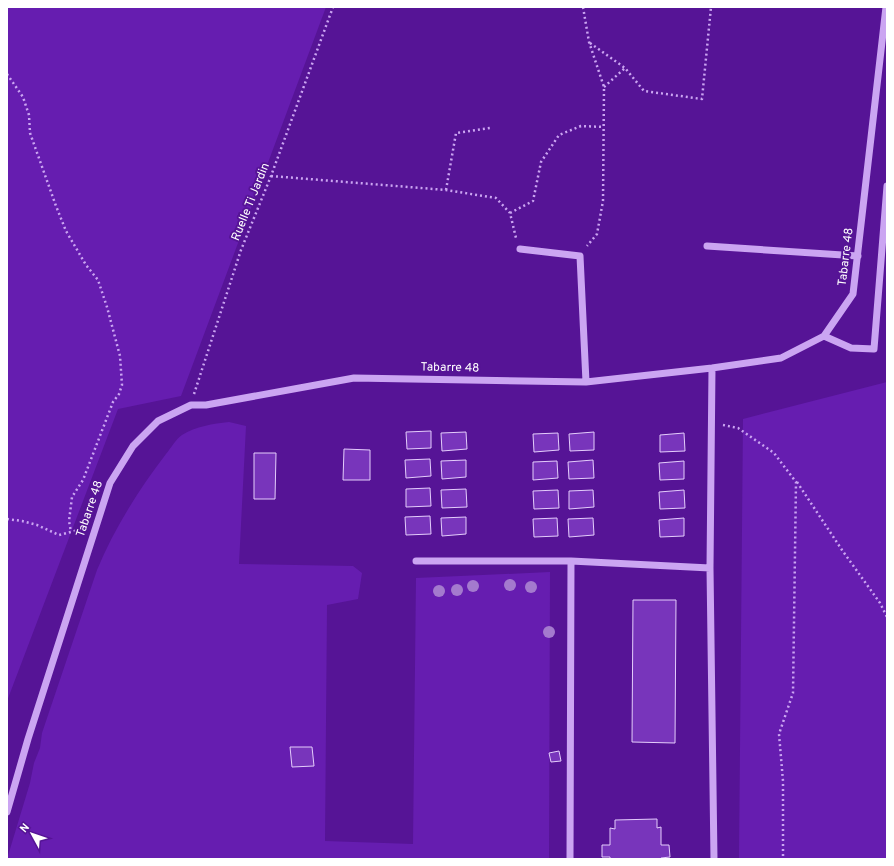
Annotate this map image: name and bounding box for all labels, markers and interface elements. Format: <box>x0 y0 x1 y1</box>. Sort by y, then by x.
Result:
street label: Ruelle Ti Jardin <box>228 161 274 243</box>
street label: Tabarre 48 <box>834 227 858 287</box>
street label: Tabarre 48 <box>420 359 480 377</box>
street label: Tabarre 48 <box>73 479 107 539</box>
north arrow <box>12 814 52 854</box>
text: N <box>17 821 33 836</box>

